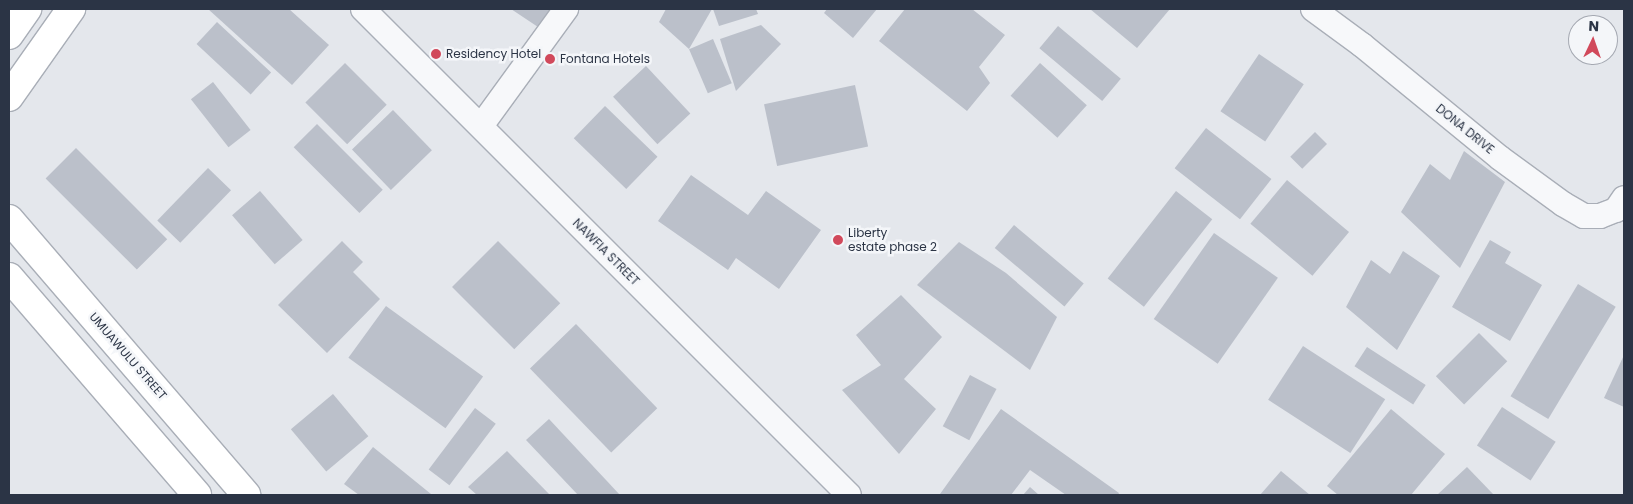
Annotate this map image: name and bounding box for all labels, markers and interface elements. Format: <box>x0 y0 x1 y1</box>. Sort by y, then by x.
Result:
north arrow <box>1568 15 1618 65</box>
text: N <box>1588 16 1600 36</box>
place label: Residency Hotel <box>446 47 541 61</box>
marker: Residency Hotel <box>430 48 442 60</box>
place label: Fontana Hotels <box>560 52 650 66</box>
marker: Fontana Hotels <box>544 53 556 65</box>
street label: DONA DRIVE <box>1433 101 1497 157</box>
street label: NAWFIA STREET <box>570 216 642 288</box>
place label: Liberty estate phase 2 <box>848 226 937 254</box>
marker: Liberty estate phase 2 <box>832 234 844 246</box>
street label: UMUAWULU STREET <box>86 310 170 402</box>

